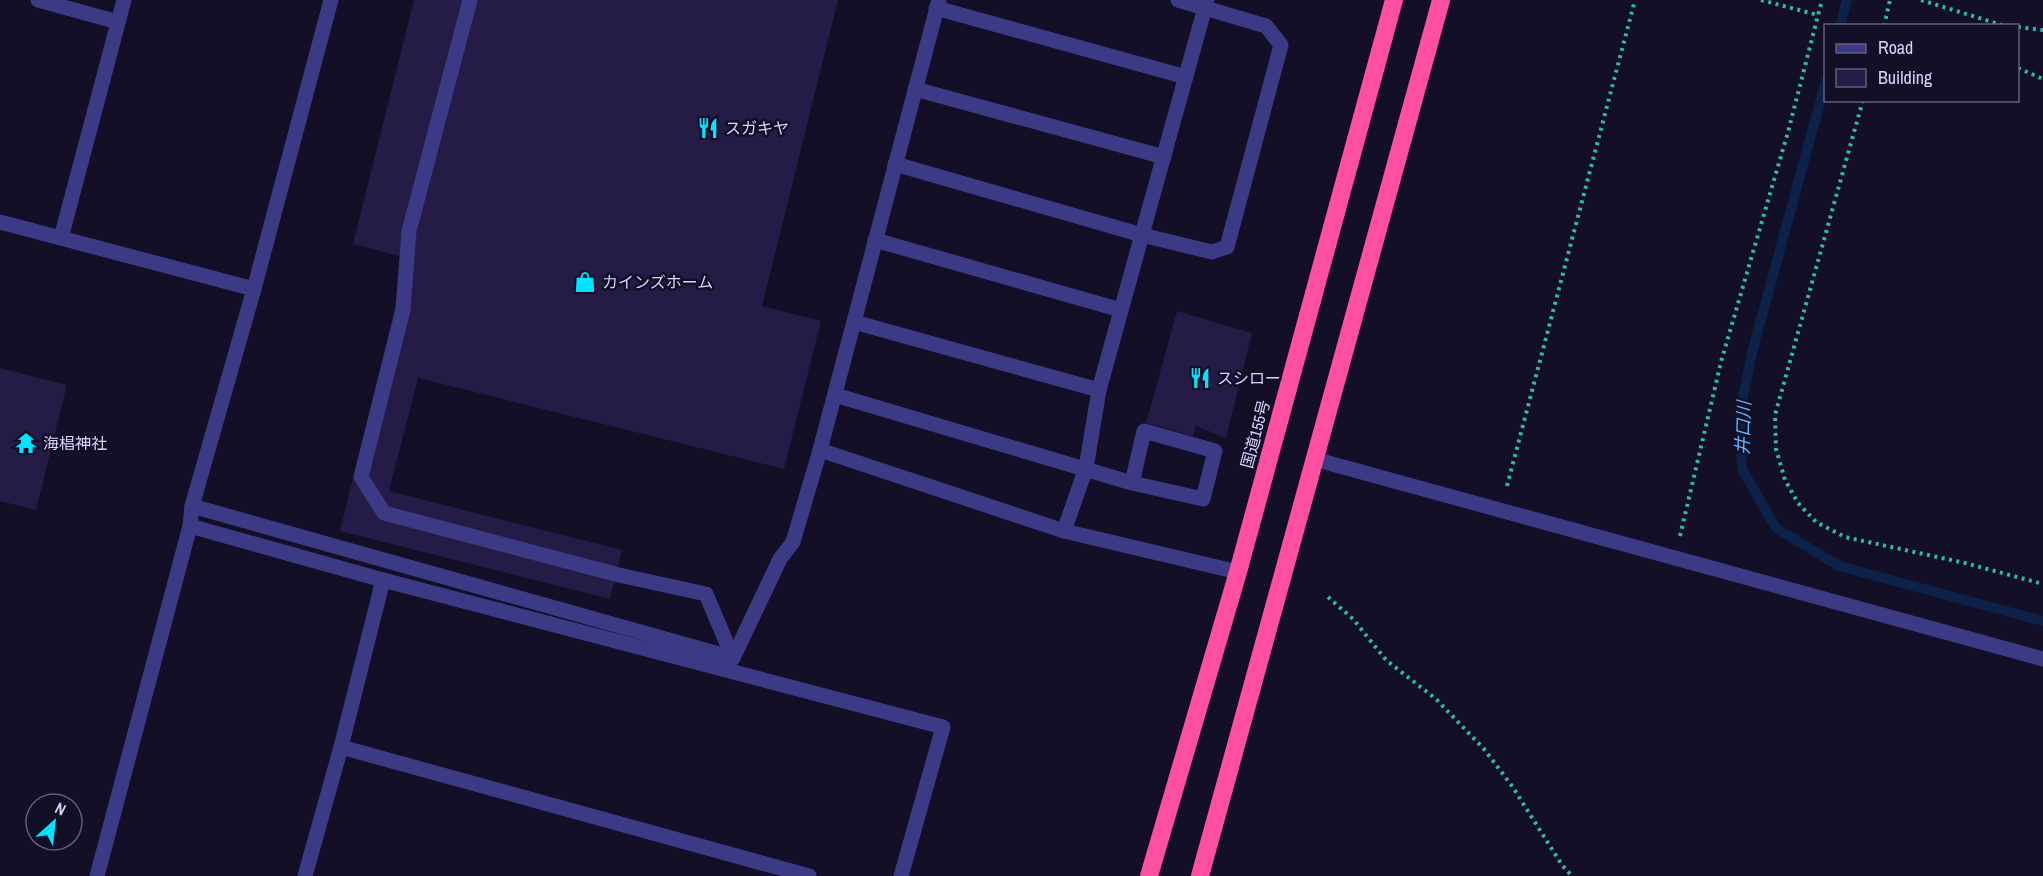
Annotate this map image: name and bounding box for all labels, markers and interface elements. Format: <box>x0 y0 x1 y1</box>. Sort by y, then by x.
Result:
legend <box>1824 24 2019 102</box>
text: Road <box>1878 35 1913 60</box>
text: Building <box>1878 65 1933 90</box>
restaurant icon: スガキヤ <box>696 116 720 140</box>
place label: スガキヤ <box>725 117 789 139</box>
shop icon: カインズホーム <box>573 270 597 294</box>
place label: カインズホーム <box>602 271 713 293</box>
restaurant icon: スシロー <box>1188 366 1212 390</box>
place label: スシロー <box>1217 367 1281 389</box>
street label: 国道155号 <box>1235 397 1275 471</box>
water label: 井口川 <box>1730 399 1757 455</box>
temple icon: 海椙神社 <box>14 431 38 455</box>
place label: 海椙神社 <box>43 432 107 454</box>
north arrow <box>24 792 84 852</box>
text: N <box>52 797 70 821</box>

